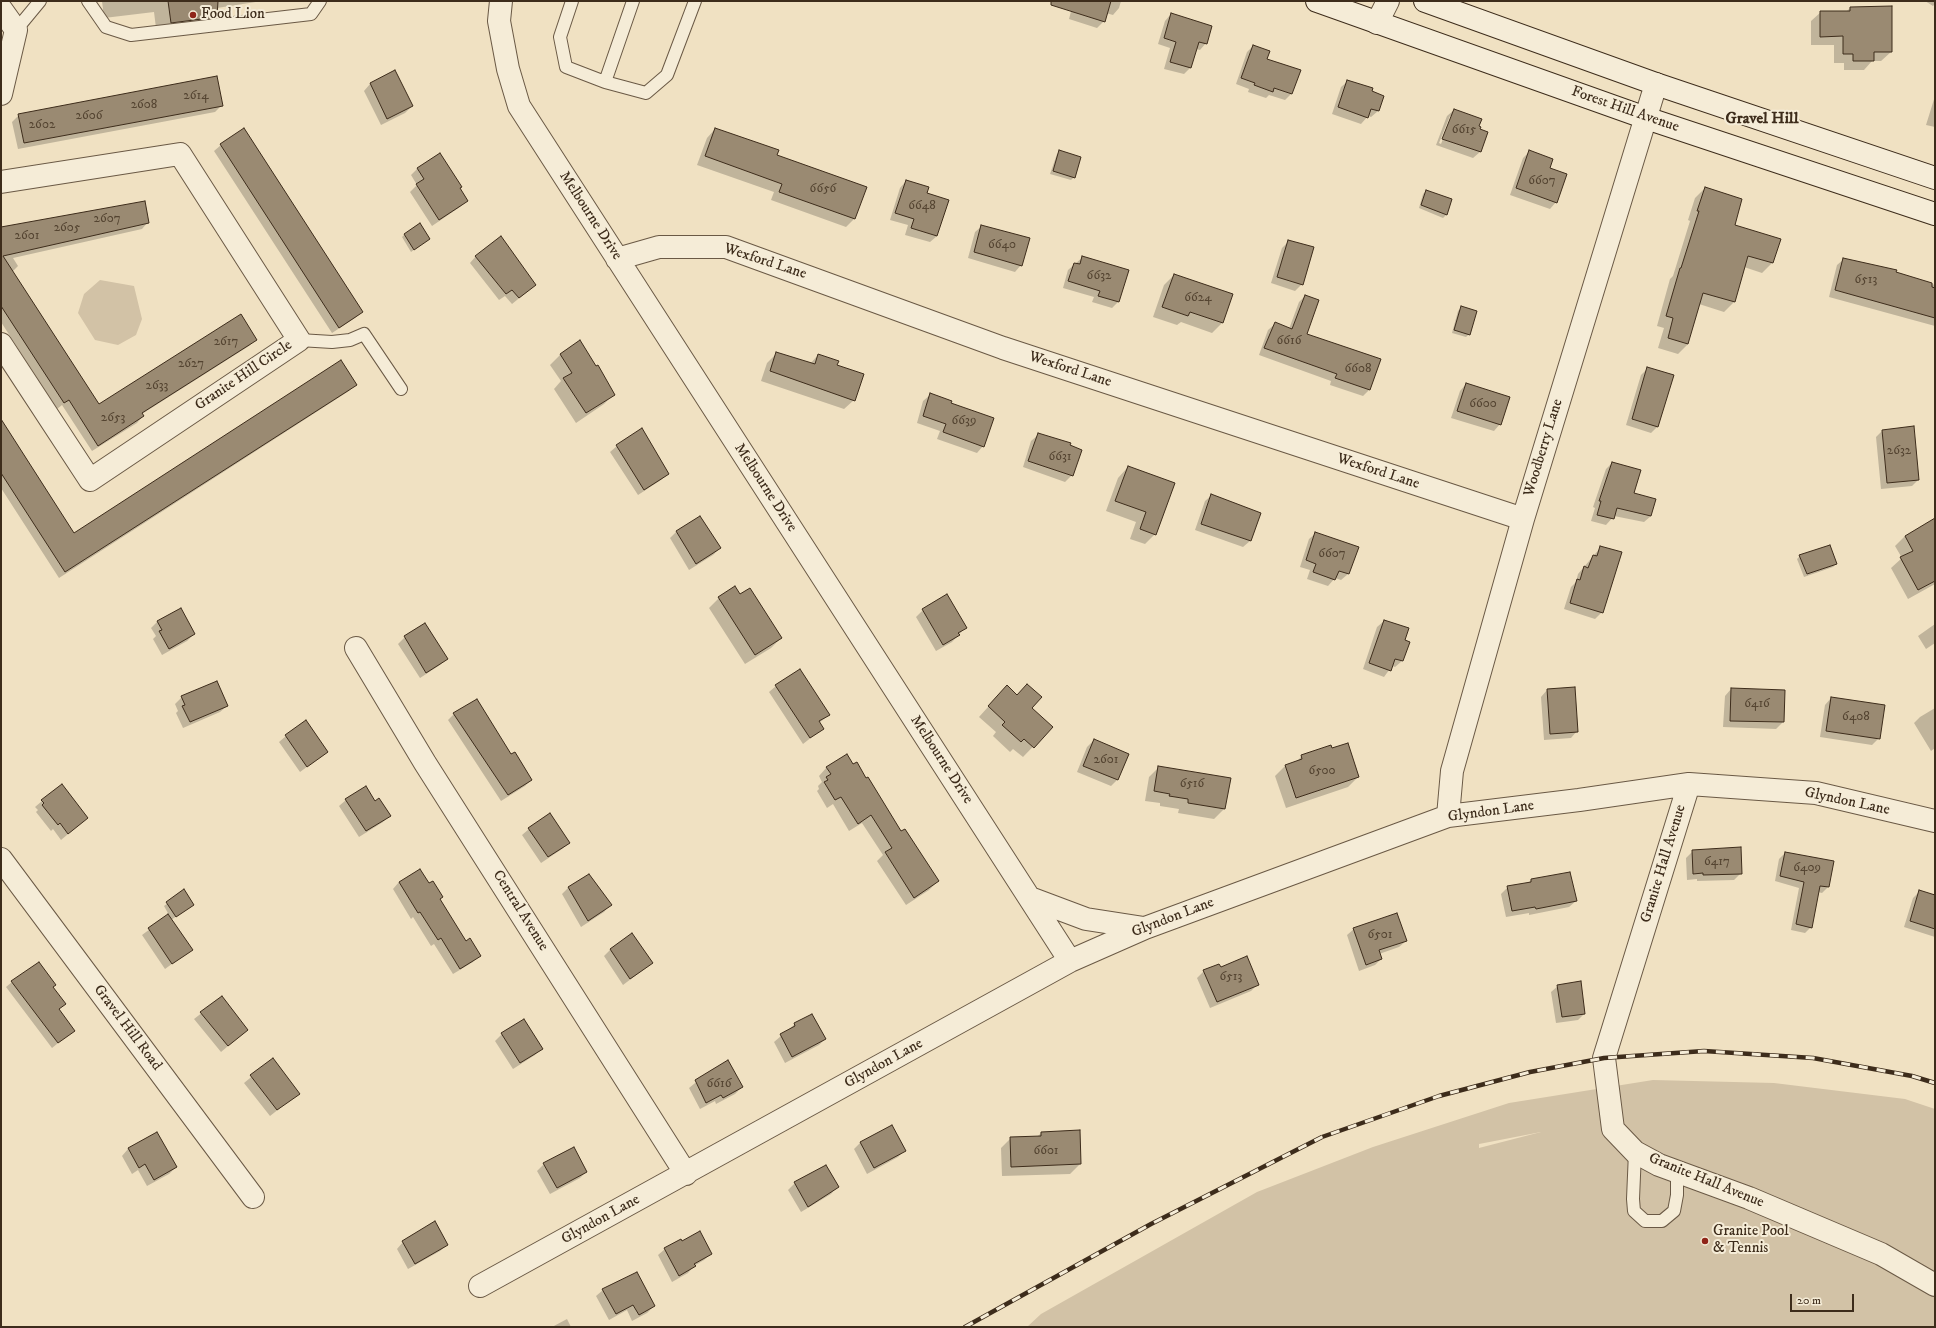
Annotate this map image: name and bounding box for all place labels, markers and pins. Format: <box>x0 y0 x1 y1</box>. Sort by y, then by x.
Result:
place label: Food Lion <box>201 6 265 24</box>
marker: Food Lion <box>188 10 198 20</box>
place label: Granite Pool & Tennis <box>1713 1223 1789 1258</box>
marker: Granite Pool & Tennis <box>1700 1236 1710 1246</box>

